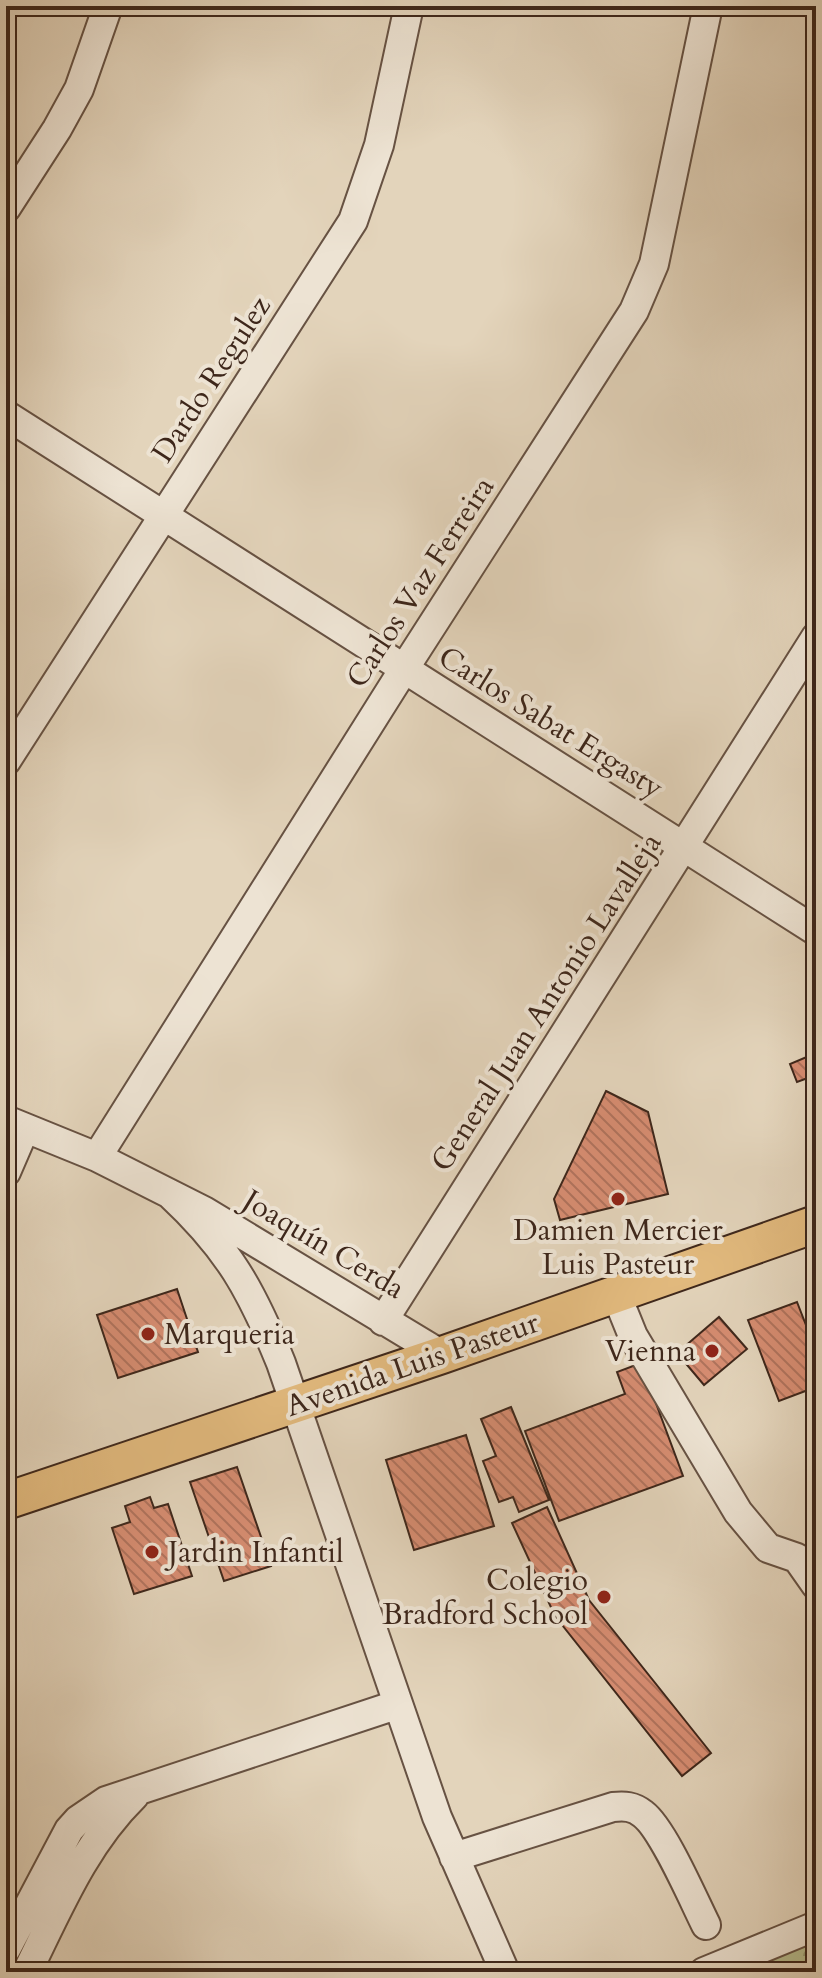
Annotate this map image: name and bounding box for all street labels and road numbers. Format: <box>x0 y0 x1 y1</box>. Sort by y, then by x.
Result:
street label: Dardo Regulez <box>142 288 281 470</box>
street label: Carlos Vaz Ferreira <box>337 469 504 696</box>
street label: Carlos Sabat Ergasty <box>430 637 671 808</box>
street label: General Juan Antonio Lavalleja <box>421 825 671 1179</box>
street label: Joaquín Cerda <box>232 1178 412 1309</box>
street label: Avenida Luis Pasteur <box>280 1302 544 1427</box>

